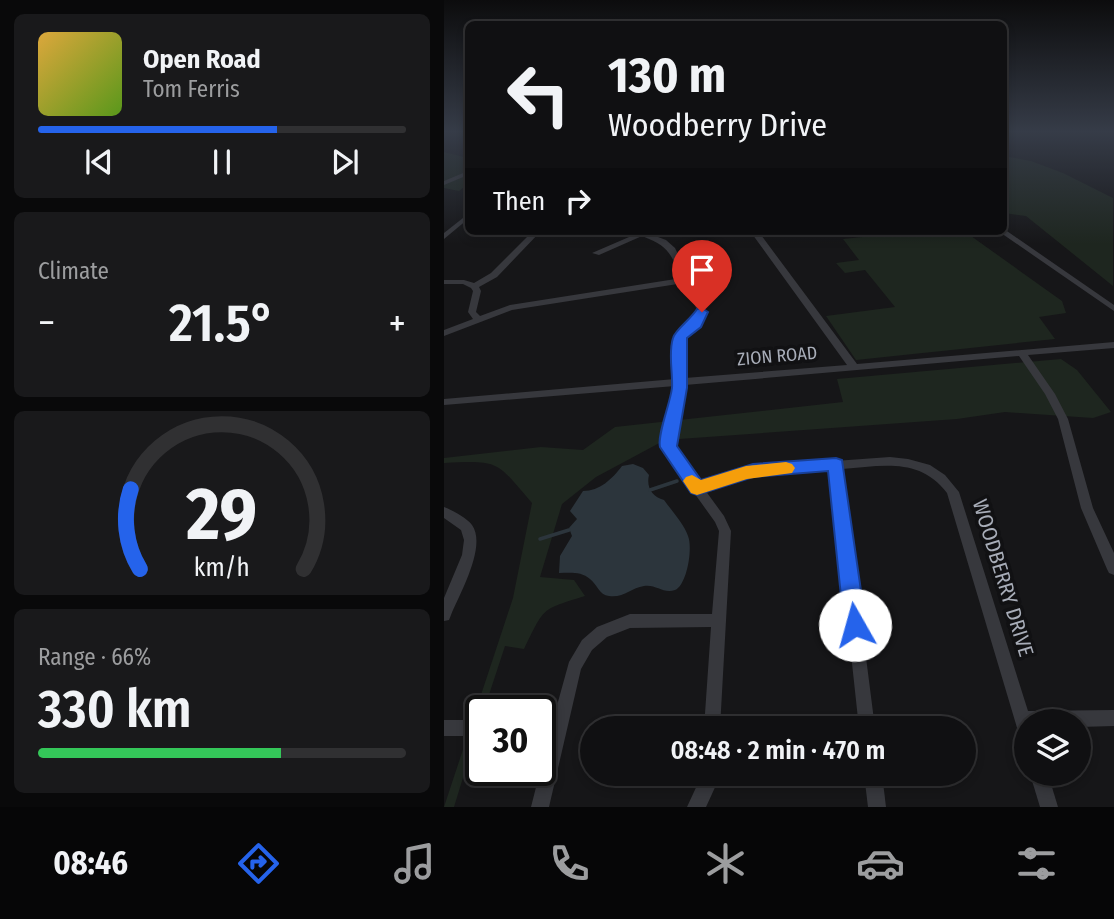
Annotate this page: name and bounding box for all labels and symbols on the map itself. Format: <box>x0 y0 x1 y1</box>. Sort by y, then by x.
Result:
pin <box>672 240 732 312</box>
street label: ZION ROAD <box>736 342 818 370</box>
street label: WOODBERRY DRIVE <box>967 496 1039 660</box>
position arrow <box>818 588 892 662</box>
speed limit sign: 30 <box>465 695 556 786</box>

